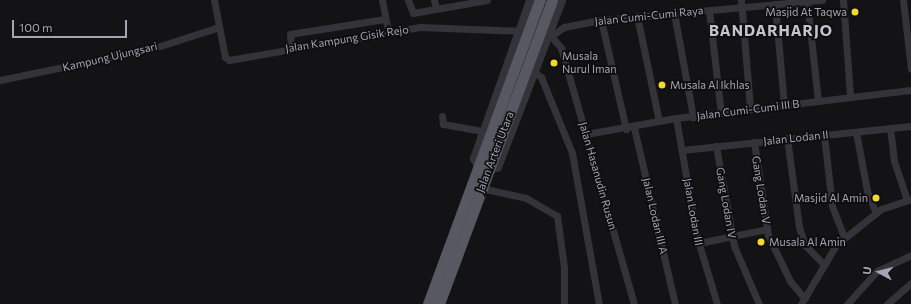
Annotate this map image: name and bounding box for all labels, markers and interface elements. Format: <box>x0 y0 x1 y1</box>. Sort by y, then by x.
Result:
street label: Jalan Cumi-Cumi Raya <box>594 4 704 28</box>
place label: Masjid At Taqwa <box>765 5 847 19</box>
marker: Masjid At Taqwa <box>850 7 860 17</box>
scale bar <box>14 12 129 38</box>
text: 100 m <box>19 20 53 34</box>
district label: BANDARHARJO <box>709 22 833 40</box>
street label: Jalan Kampung Gisik Rejo <box>284 23 410 55</box>
street label: Kampung Ujungsari <box>61 40 159 74</box>
place label: Musala Nurul Iman <box>562 50 617 76</box>
marker: Musala Nurul Iman <box>549 58 559 68</box>
place label: Musala Al Ikhlas <box>670 78 749 92</box>
marker: Musala Al Ikhlas <box>657 80 667 90</box>
street label: Jalan Cumi-Cumi III B <box>696 97 800 123</box>
street label: Jalan Arteri Utara <box>473 110 517 194</box>
street label: Jalan Hasanudin Rusun <box>576 121 620 231</box>
street label: Jalan Lodan II <box>763 128 829 148</box>
street label: Gang Lodan V <box>749 155 773 225</box>
street label: Gang Lodan IV <box>713 166 739 240</box>
street label: Jalan Lodan III A <box>640 176 670 256</box>
street label: Jalan Lodan III <box>681 177 705 247</box>
place label: Masjid Al Amin <box>794 191 868 205</box>
marker: Masjid Al Amin <box>871 193 881 203</box>
place label: Musala Al Amin <box>769 235 846 249</box>
marker: Musala Al Amin <box>756 237 766 247</box>
north arrow <box>859 252 899 292</box>
text: U <box>860 266 874 275</box>

